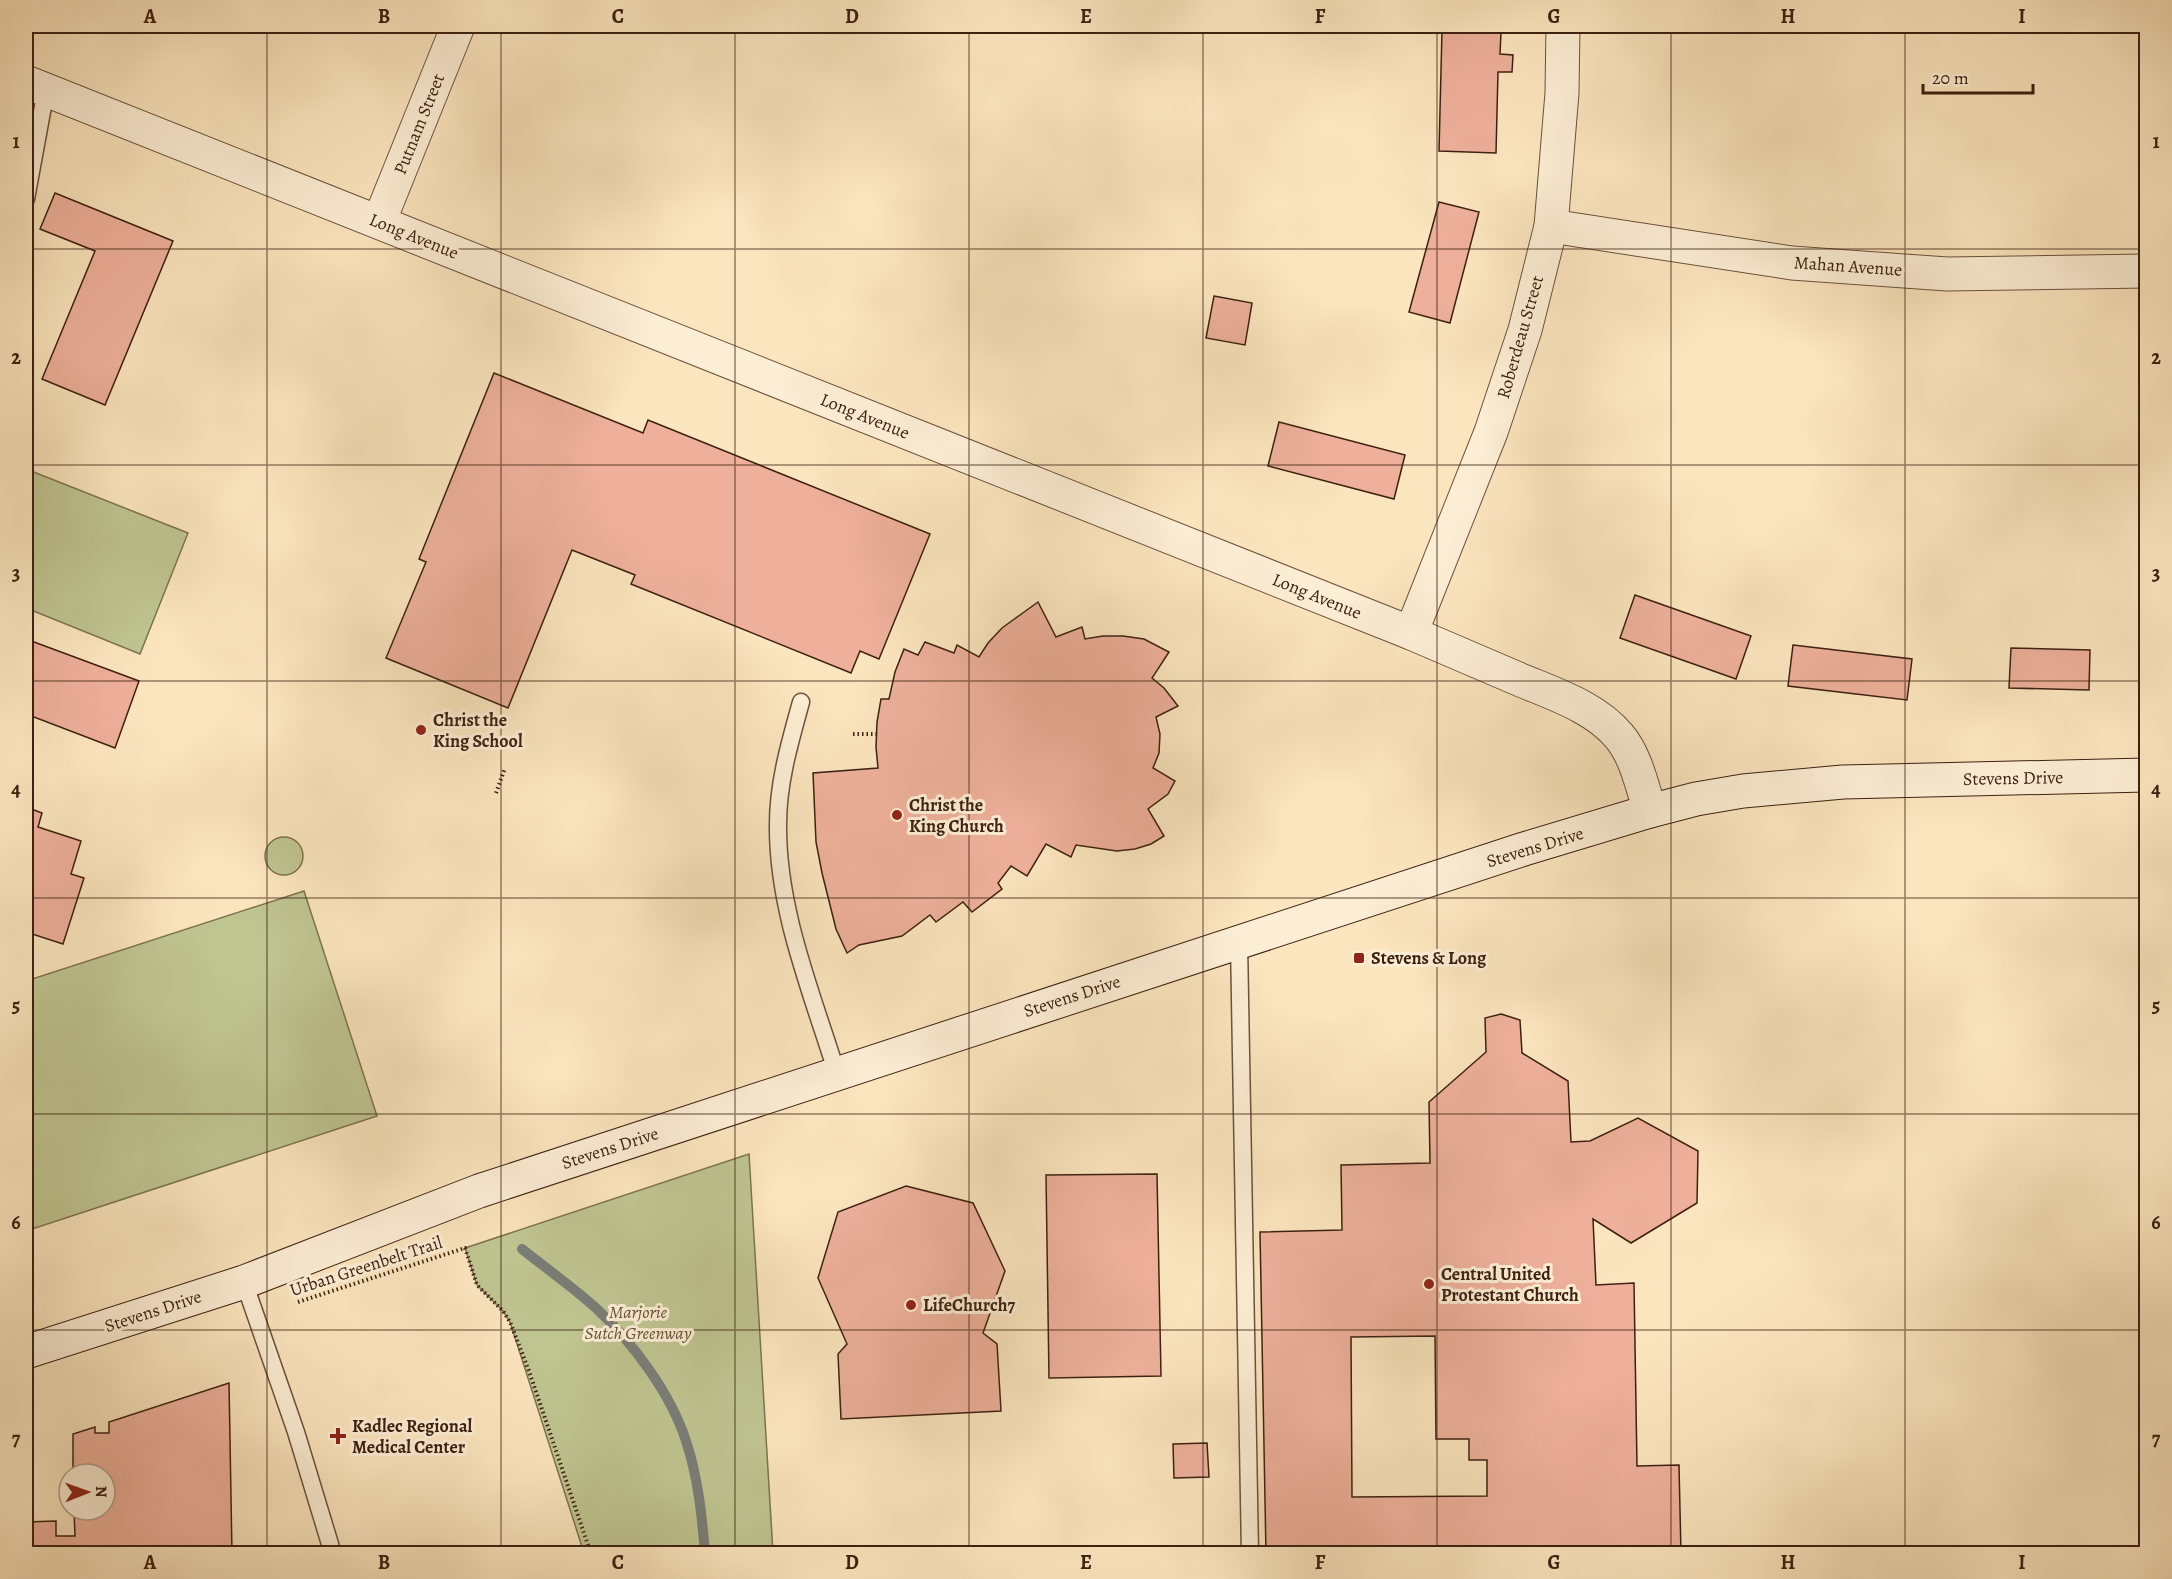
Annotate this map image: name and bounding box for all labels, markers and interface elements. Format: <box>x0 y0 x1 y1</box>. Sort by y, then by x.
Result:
text: A <box>143 3 157 30</box>
text: B <box>378 3 390 30</box>
text: C <box>612 3 624 30</box>
text: D <box>845 3 859 30</box>
text: E <box>1080 3 1092 30</box>
text: F <box>1315 3 1326 30</box>
text: G <box>1547 3 1561 30</box>
text: H <box>1781 3 1796 30</box>
text: I <box>2018 3 2026 30</box>
scale bar <box>1923 57 2032 95</box>
text: 20 m <box>1932 66 1969 90</box>
street label: Putnam Street <box>388 70 450 178</box>
text: 1 <box>12 128 20 155</box>
text: 1 <box>2152 128 2160 155</box>
street label: Long Avenue <box>366 207 462 265</box>
street label: Mahan Avenue <box>1793 250 1903 282</box>
street label: Roberdeau Street <box>1491 273 1549 401</box>
text: 2 <box>11 344 21 371</box>
text: 2 <box>2151 344 2161 371</box>
street label: Long Avenue <box>817 387 913 445</box>
text: 3 <box>12 560 20 587</box>
text: 3 <box>2152 560 2160 587</box>
street label: Long Avenue <box>1269 567 1365 625</box>
place label: Christ the King School <box>433 708 523 753</box>
marker: Christ the King School <box>414 723 428 737</box>
street label: Stevens Drive <box>1963 765 2063 791</box>
text: 4 <box>11 776 21 803</box>
text: 4 <box>2151 776 2161 803</box>
place label: Christ the King Church <box>909 793 1004 838</box>
marker: Christ the King Church <box>890 808 904 822</box>
street label: Stevens Drive <box>1483 821 1587 873</box>
place label: Stevens & Long <box>1371 946 1487 970</box>
marker: Stevens & Long <box>1352 951 1366 965</box>
street label: Stevens Drive <box>1021 969 1123 1023</box>
text: 5 <box>12 992 20 1019</box>
text: 5 <box>2152 992 2160 1019</box>
street label: Stevens Drive <box>559 1121 661 1175</box>
text: 6 <box>11 1209 21 1236</box>
text: 6 <box>2151 1209 2161 1236</box>
street label: Urban Greenbelt Trail <box>287 1230 446 1302</box>
place label: Central United Protestant Church <box>1441 1262 1579 1307</box>
marker: Central United Protestant Church <box>1422 1277 1436 1291</box>
street label: Stevens Drive <box>102 1284 204 1338</box>
place label: LifeChurch7 <box>923 1293 1016 1317</box>
marker: LifeChurch7 <box>904 1298 918 1312</box>
park label: Marjorie Sutch Greenway <box>584 1300 692 1345</box>
place label: Kadlec Regional Medical Center <box>352 1414 473 1459</box>
text: 7 <box>12 1425 21 1452</box>
text: 7 <box>2152 1425 2161 1452</box>
marker: Kadlec Regional Medical Center <box>329 1427 347 1445</box>
north arrow <box>57 1462 117 1522</box>
text: N <box>90 1486 112 1498</box>
text: A <box>143 1549 157 1576</box>
text: B <box>378 1549 390 1576</box>
text: C <box>612 1549 624 1576</box>
text: D <box>845 1549 859 1576</box>
text: E <box>1080 1549 1092 1576</box>
text: F <box>1315 1549 1326 1576</box>
text: G <box>1547 1549 1561 1576</box>
text: H <box>1781 1549 1796 1576</box>
text: I <box>2018 1549 2026 1576</box>

